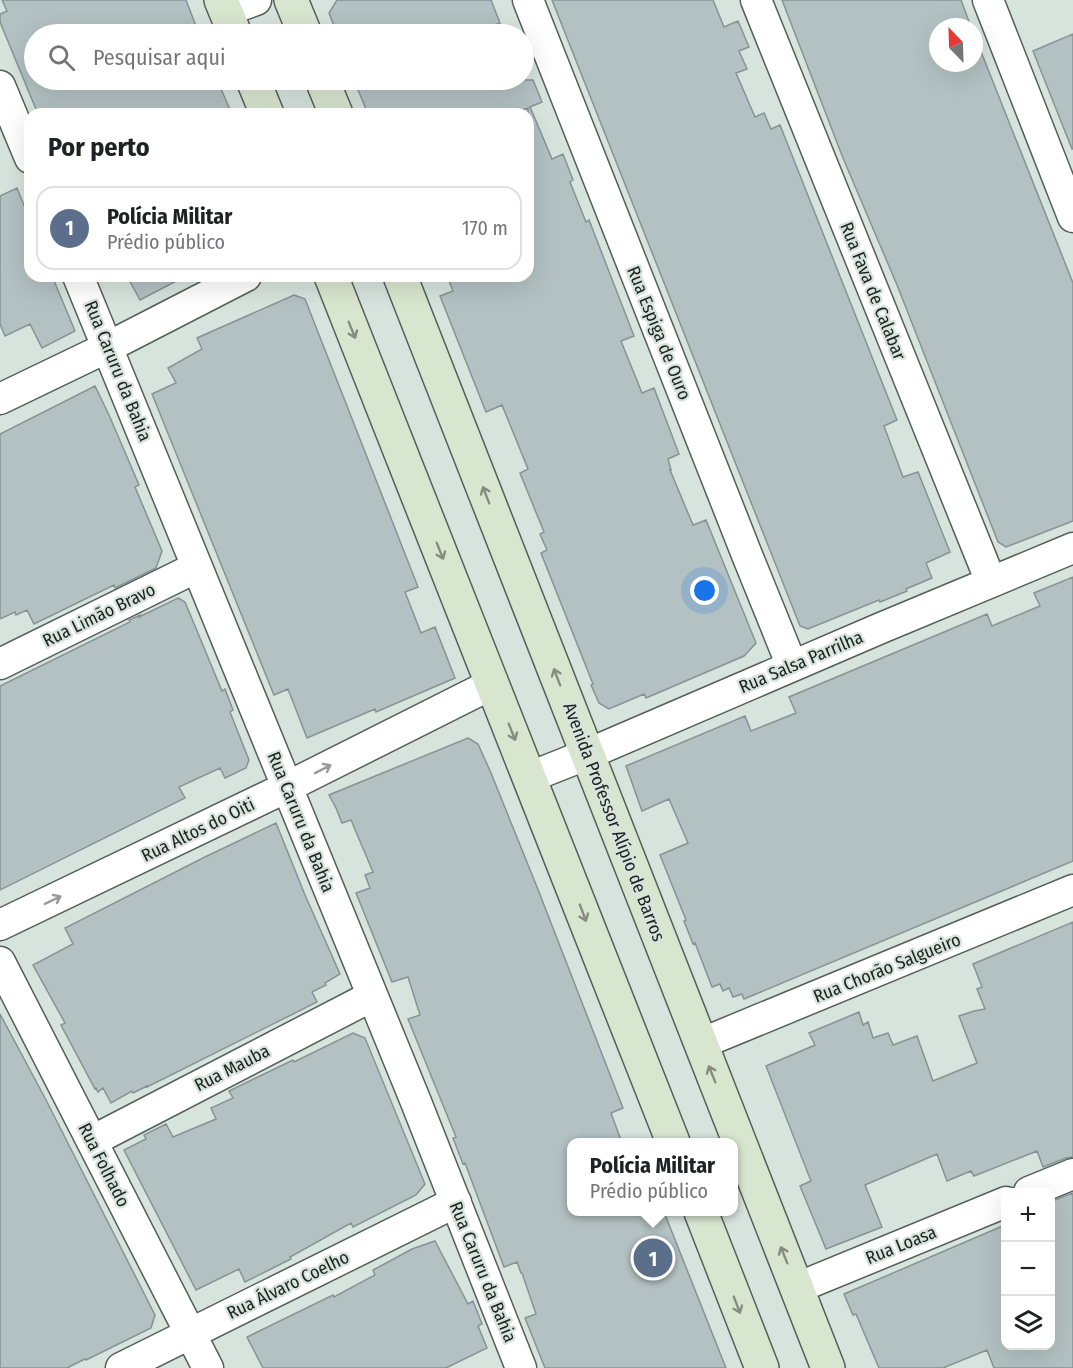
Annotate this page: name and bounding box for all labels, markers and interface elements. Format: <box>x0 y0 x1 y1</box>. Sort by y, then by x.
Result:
north arrow <box>929 18 983 72</box>
search box <box>24 24 534 90</box>
icon: search <box>45 41 78 74</box>
text: Pesquisar aqui <box>93 44 225 71</box>
text: Por perto <box>48 132 150 163</box>
text: Polícia Militar <box>107 203 232 230</box>
text: 1 <box>65 216 74 240</box>
text: 170 m <box>462 216 508 240</box>
street label: Rua Fava de Calabar <box>835 219 911 364</box>
text: Prédio público <box>107 230 225 254</box>
street label: Rua Espiga de Ouro <box>622 263 696 403</box>
street label: Rua Caruru da Bahia <box>80 297 156 445</box>
one-way arrow <box>348 321 359 339</box>
one-way arrow <box>480 486 491 505</box>
one-way arrow <box>435 541 446 560</box>
your location <box>690 576 719 605</box>
street label: Rua Limão Bravo <box>39 578 159 652</box>
street label: Rua Salsa Parrilha <box>736 626 867 698</box>
one-way arrow <box>551 668 562 686</box>
street label: Avenida Professor Alípio de Barros <box>558 700 670 945</box>
one-way arrow <box>507 722 518 741</box>
street label: Rua Caruru da Bahia <box>263 748 339 896</box>
one-way arrow <box>313 763 331 774</box>
street label: Rua Altos do Oiti <box>138 793 258 867</box>
one-way arrow <box>43 893 61 905</box>
one-way arrow <box>579 904 590 922</box>
street label: Rua Chorão Salgueiro <box>810 928 964 1008</box>
street label: Rua Mauba <box>191 1040 273 1096</box>
one-way arrow <box>706 1065 717 1083</box>
street label: Rua Folhado <box>74 1119 134 1211</box>
popup <box>567 1138 738 1216</box>
text: Polícia Militar <box>590 1152 715 1179</box>
text: Prédio público <box>590 1179 708 1203</box>
map controls <box>1001 1188 1055 1350</box>
button: + <box>1001 1188 1055 1242</box>
street label: Rua Caruru da Bahia <box>445 1198 521 1346</box>
street label: Rua Loasa <box>862 1221 940 1269</box>
pin: 1 <box>634 1236 672 1280</box>
button: − <box>1001 1242 1055 1296</box>
street label: Rua Álvaro Coelho <box>223 1245 353 1324</box>
one-way arrow <box>778 1246 789 1265</box>
one-way arrow <box>733 1295 744 1314</box>
button: layers <box>1001 1296 1055 1350</box>

